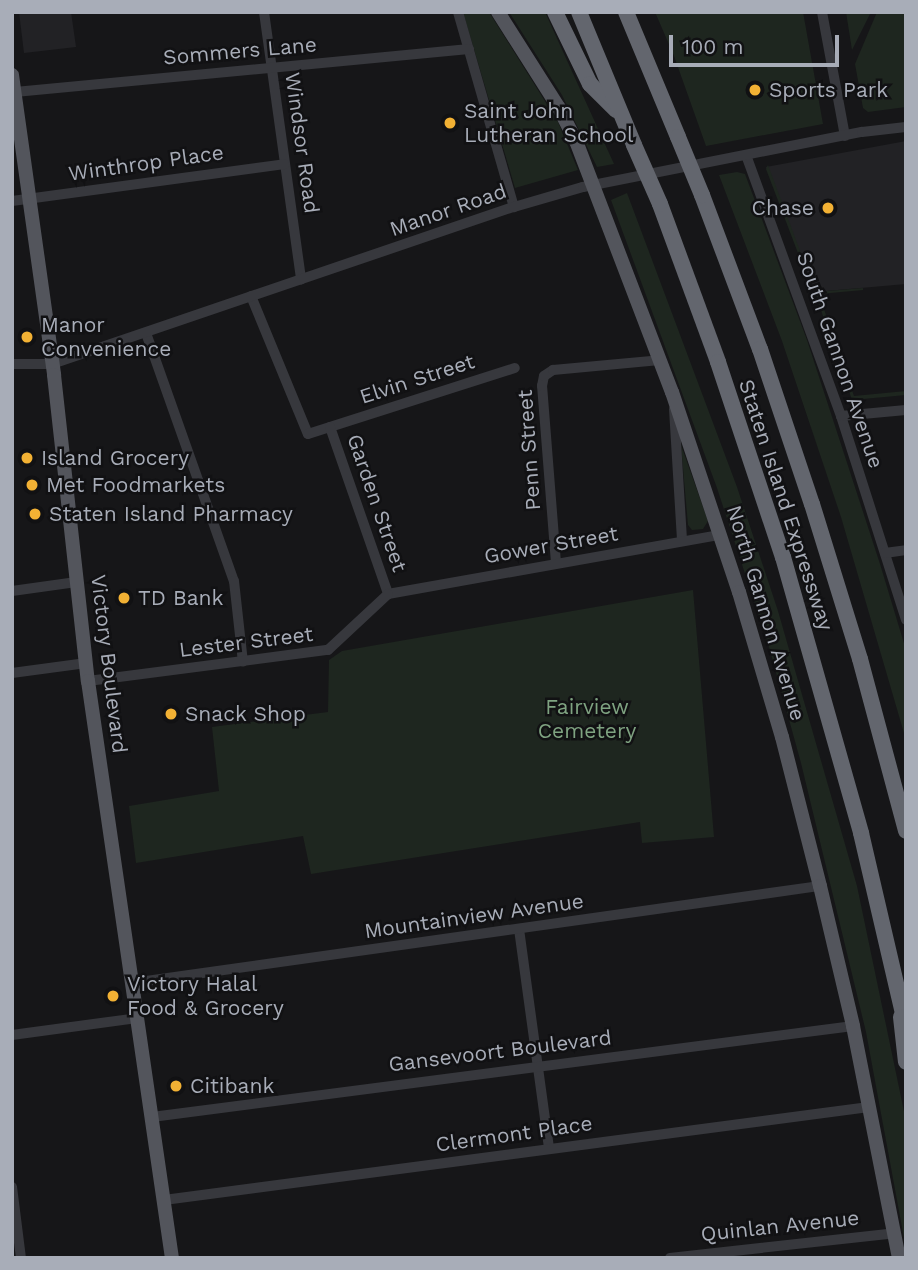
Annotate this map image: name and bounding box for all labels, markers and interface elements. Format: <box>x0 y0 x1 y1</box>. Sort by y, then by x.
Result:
scale bar <box>673 21 843 65</box>
street label: Sommers Lane <box>162 32 318 70</box>
text: 100 m <box>682 34 744 59</box>
street label: Windsor Road <box>280 71 324 215</box>
place label: Sports Park <box>769 77 888 103</box>
marker: Sports Park <box>747 82 763 98</box>
place label: Saint John Lutheran School <box>464 98 633 148</box>
marker: Saint John Lutheran School <box>442 115 458 131</box>
street label: Winthrop Place <box>67 140 225 186</box>
street label: Manor Road <box>386 178 510 242</box>
place label: Chase <box>752 195 814 221</box>
marker: Chase <box>820 200 836 216</box>
street label: South Gannon Avenue <box>791 248 889 472</box>
place label: Manor Convenience <box>41 312 171 362</box>
marker: Manor Convenience <box>19 329 35 345</box>
street label: Elvin Street <box>356 349 478 409</box>
street label: Staten Island Expressway <box>733 376 839 634</box>
street label: Penn Street <box>512 389 546 511</box>
street label: Garden Street <box>342 431 412 575</box>
place label: Island Grocery <box>41 445 189 471</box>
marker: Island Grocery <box>19 450 35 466</box>
place label: Met Foodmarkets <box>46 472 225 498</box>
marker: Met Foodmarkets <box>24 477 40 493</box>
place label: Staten Island Pharmacy <box>49 501 293 527</box>
street label: North Gannon Avenue <box>721 502 811 724</box>
marker: Staten Island Pharmacy <box>27 506 43 522</box>
street label: Gower Street <box>482 521 620 569</box>
street label: Victory Boulevard <box>86 573 132 755</box>
place label: TD Bank <box>138 585 223 611</box>
marker: TD Bank <box>116 590 132 606</box>
street label: Lester Street <box>177 621 315 663</box>
park label: Fairview Cemetery <box>538 694 636 744</box>
place label: Snack Shop <box>185 701 306 727</box>
marker: Snack Shop <box>163 706 179 722</box>
street label: Mountainview Avenue <box>362 888 586 944</box>
place label: Victory Halal Food & Grocery <box>127 971 284 1021</box>
marker: Victory Halal Food & Grocery <box>105 988 121 1004</box>
street label: Gansevoort Boulevard <box>387 1025 613 1077</box>
place label: Citibank <box>190 1073 274 1099</box>
marker: Citibank <box>168 1078 184 1094</box>
street label: Clermont Place <box>434 1111 594 1157</box>
street label: Quinlan Avenue <box>699 1205 861 1247</box>

